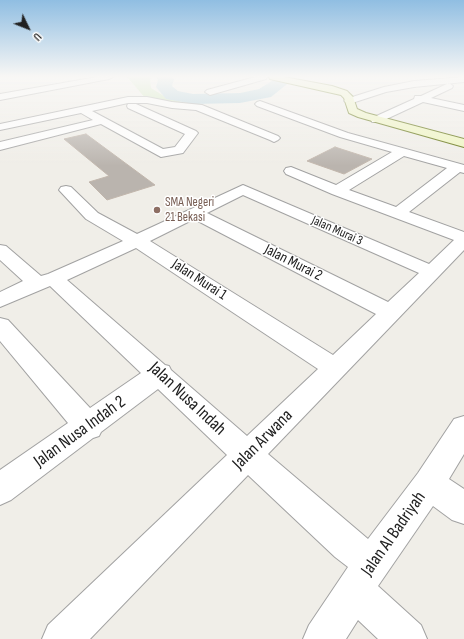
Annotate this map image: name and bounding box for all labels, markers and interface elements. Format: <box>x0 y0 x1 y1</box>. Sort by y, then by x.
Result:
north arrow <box>8 8 48 48</box>
text: U <box>30 30 44 43</box>
place label: SMA Negeri 21 Bekasi <box>165 195 214 226</box>
marker: SMA Negeri 21 Bekasi <box>152 205 162 215</box>
street label: Jalan Murai 3 <box>309 213 365 249</box>
street label: Jalan Murai 2 <box>261 241 325 285</box>
street label: Jalan Murai 1 <box>168 256 230 304</box>
street label: Jalan Nusa Indah <box>144 358 230 440</box>
street label: Jalan Nusa Indah 2 <box>30 391 130 473</box>
street label: Jalan Arwana <box>228 405 298 475</box>
street label: Jalan Al Badriyah <box>357 488 431 580</box>

